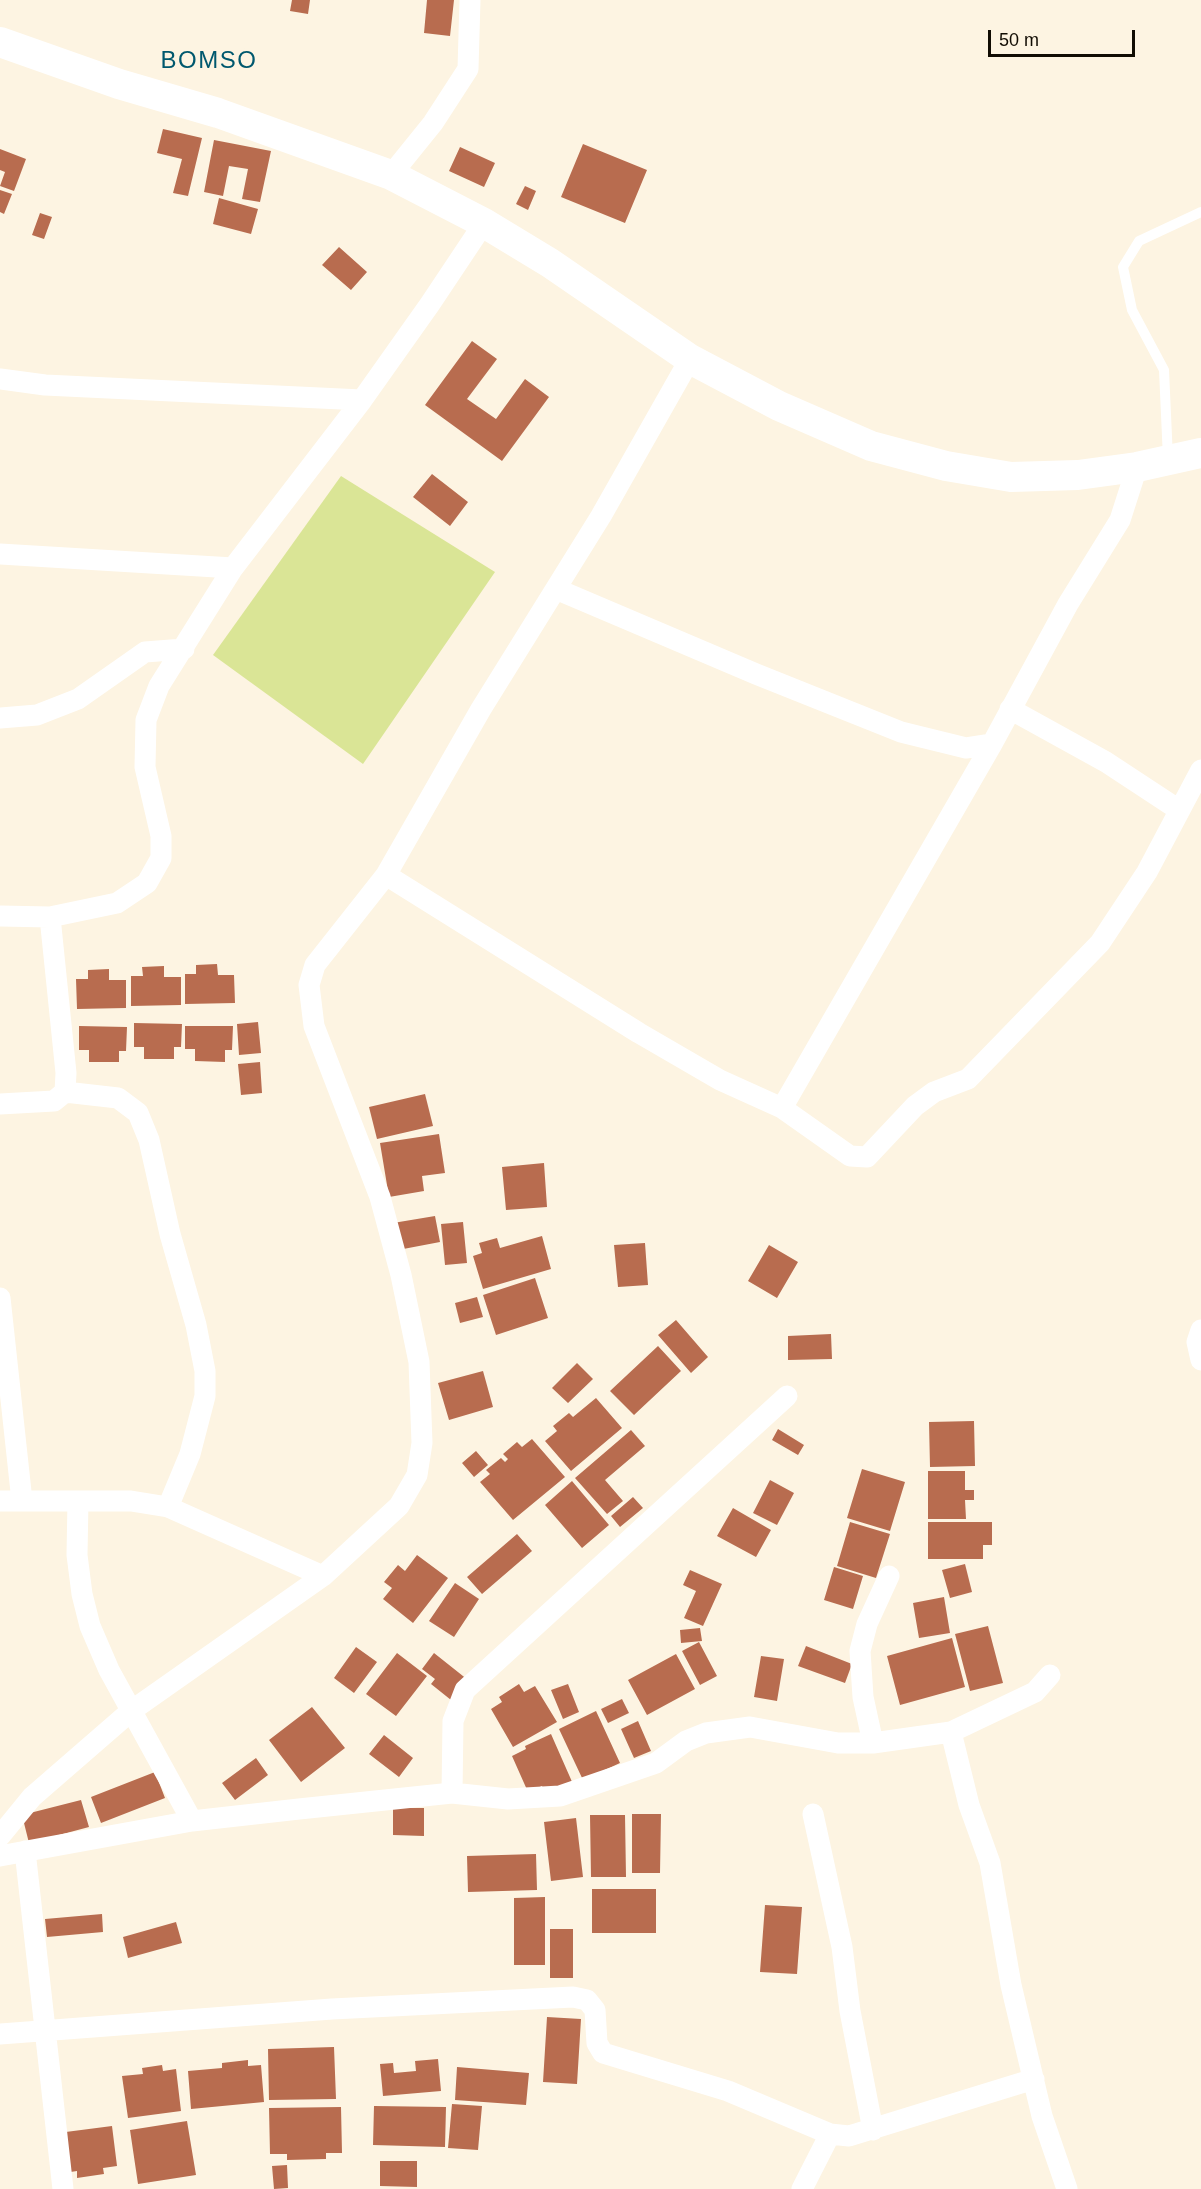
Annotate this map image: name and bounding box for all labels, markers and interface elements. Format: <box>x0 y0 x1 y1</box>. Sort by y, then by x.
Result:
scale bar <box>991 18 1138 56</box>
text: 50 m <box>999 30 1039 50</box>
district label: BOMSO <box>161 47 257 75</box>

